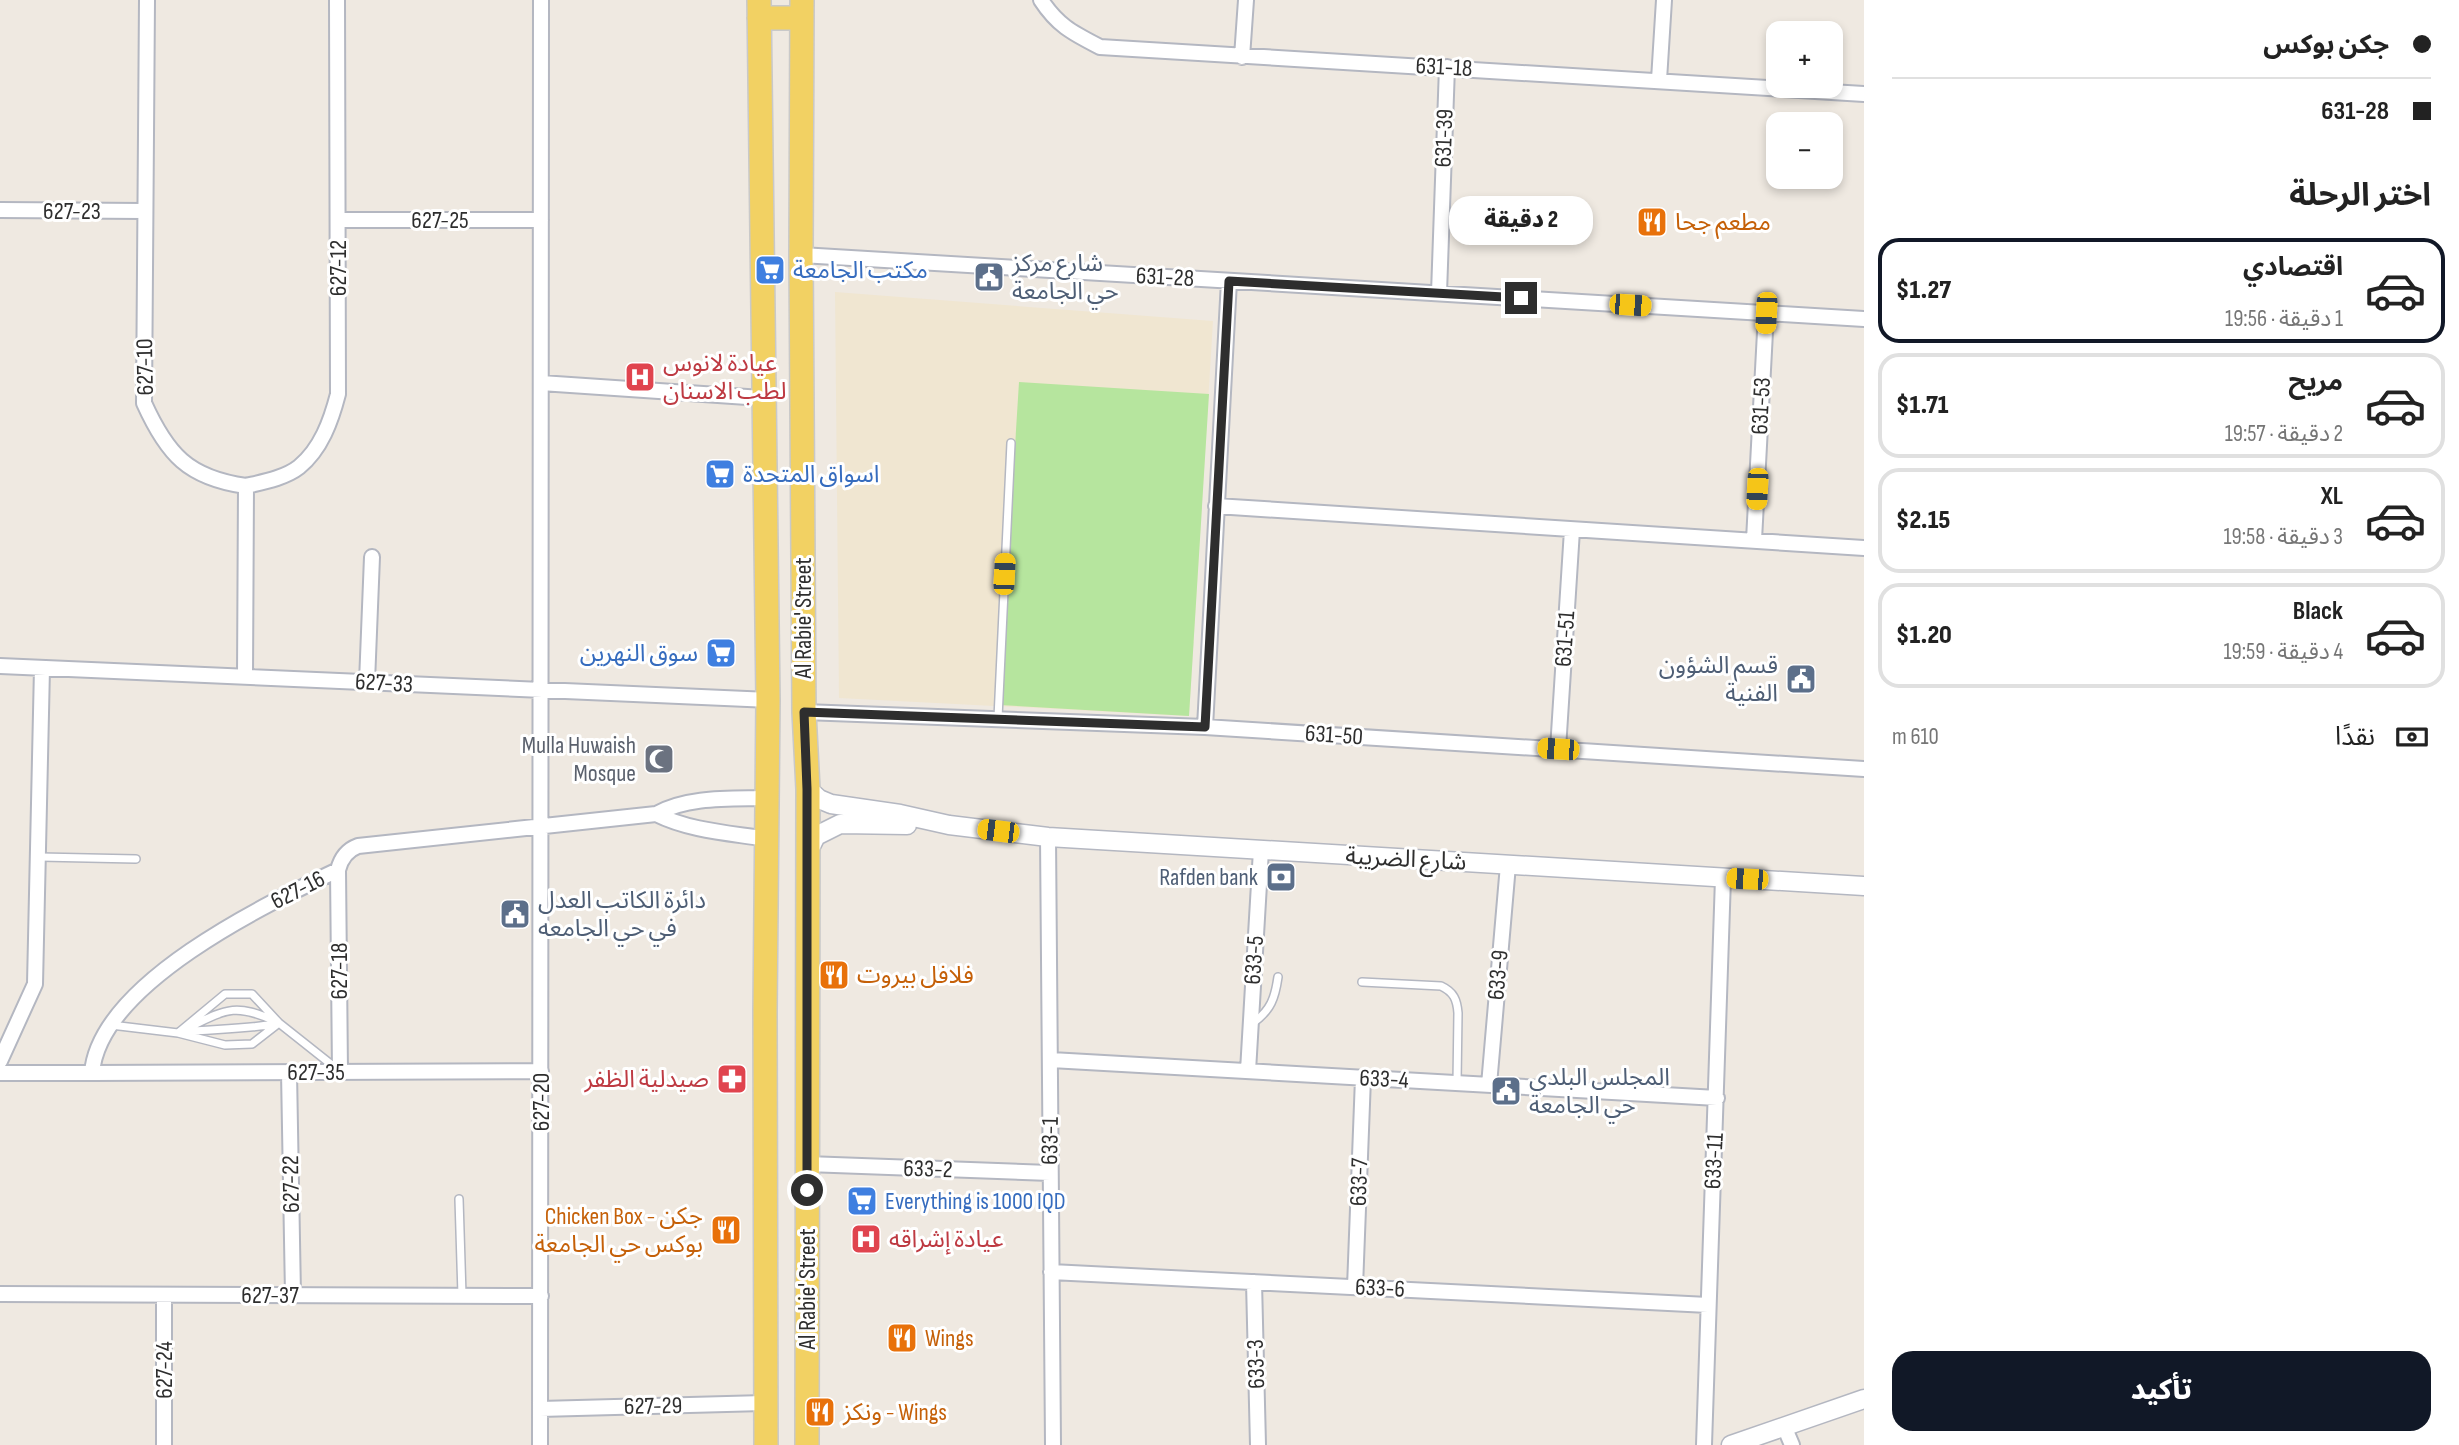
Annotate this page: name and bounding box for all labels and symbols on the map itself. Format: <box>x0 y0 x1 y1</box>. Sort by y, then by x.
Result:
street label: 631-18 <box>1415 51 1473 83</box>
street label: 631-39 <box>1428 108 1460 168</box>
callout: 2 دقيقة <box>1449 196 1593 246</box>
street label: 627-23 <box>43 197 101 226</box>
restaurant icon: مطعم جحا <box>1635 205 1669 239</box>
street label: 627-25 <box>411 206 469 235</box>
place label: مطعم جحا <box>1675 208 1771 239</box>
street label: 627-12 <box>324 240 353 296</box>
place label: شارع مركز حي الجامعة <box>1011 249 1119 309</box>
supermarket icon: مكتب الجامعة <box>753 253 787 287</box>
place label: مكتب الجامعة <box>793 256 928 285</box>
public building icon: شارع مركز حي الجامعة <box>972 260 1006 294</box>
street label: 631-28 <box>1135 261 1195 293</box>
route end <box>1505 282 1537 314</box>
car <box>1755 291 1778 335</box>
car <box>1609 293 1652 317</box>
street label: 627-10 <box>130 338 160 396</box>
place label: عيادة لانوس لطب الاسنان <box>663 349 786 406</box>
hospital icon: عيادة لانوس لطب الاسنان <box>623 360 657 394</box>
street label: 631-53 <box>1745 377 1777 435</box>
supermarket icon: اسواق المتحدة <box>703 457 737 491</box>
place label: اسواق المتحدة <box>743 460 880 489</box>
car <box>1746 467 1769 511</box>
car <box>993 552 1016 596</box>
street label: Al Rabie' Street <box>789 557 818 680</box>
street label: 631-51 <box>1549 610 1581 668</box>
supermarket icon: سوق النهرين <box>704 636 738 670</box>
place label: سوق النهرين <box>580 639 698 668</box>
place label: قسم الشؤون الفنية <box>1659 651 1778 708</box>
public building icon: قسم الشؤون الفنية <box>1784 662 1818 696</box>
street label: 627-33 <box>354 667 414 699</box>
street label: 631-50 <box>1304 719 1364 751</box>
place label: Mulla Huwaish Mosque <box>522 731 636 788</box>
car <box>1537 737 1580 761</box>
mosque icon: Mulla Huwaish Mosque <box>642 742 676 776</box>
car <box>976 818 1021 844</box>
street label: شارع الضريبة <box>1345 841 1467 879</box>
bank icon: Rafden bank <box>1264 860 1298 894</box>
place label: Rafden bank <box>1159 863 1258 892</box>
street label: 627-16 <box>266 864 330 916</box>
car <box>1726 867 1769 891</box>
place label: دائرة الكاتب العدل في حي الجامعه <box>538 886 706 946</box>
public building icon: دائرة الكاتب العدل في حي الجامعه <box>498 897 532 931</box>
street label: 633-5 <box>1238 934 1270 986</box>
street label: 627-18 <box>325 943 354 999</box>
street label: 633-9 <box>1481 949 1515 1001</box>
restaurant icon: فلافل بيروت <box>817 958 851 992</box>
place label: فلافل بيروت <box>857 961 974 990</box>
street label: 627-35 <box>287 1058 345 1087</box>
pharmacy icon: صيدلية الظفر <box>715 1062 749 1096</box>
street label: 633-4 <box>1359 1063 1409 1095</box>
place label: المجلس البلدي حي الجامعة <box>1529 1063 1670 1123</box>
place label: صيدلية الظفر <box>584 1065 709 1094</box>
street label: 627-20 <box>527 1073 556 1131</box>
public building icon: المجلس البلدي حي الجامعة <box>1489 1074 1523 1108</box>
street label: 633-1 <box>1035 1116 1065 1165</box>
street label: 633-11 <box>1698 1132 1730 1190</box>
street label: 633-2 <box>903 1154 953 1184</box>
street label: 627-22 <box>276 1155 306 1213</box>
street label: 633-7 <box>1344 1157 1374 1207</box>
route start <box>791 1174 823 1206</box>
supermarket icon: Everything is 1000 IQD <box>845 1184 879 1218</box>
place label: Everything is 1000 IQD <box>885 1187 1066 1216</box>
place label: Chicken Box - جكن بوكس حي الجامعة <box>534 1202 703 1262</box>
restaurant icon: Chicken Box - جكن بوكس حي الجامعة <box>709 1213 743 1247</box>
hospital icon: عيادة إشراقه <box>849 1222 883 1256</box>
place label: عيادة إشراقه <box>889 1225 1003 1255</box>
street label: Al Rabie' Street <box>793 1228 822 1351</box>
street label: 633-6 <box>1354 1272 1406 1304</box>
street label: 627-37 <box>241 1281 299 1310</box>
restaurant icon: Wings <box>885 1321 919 1355</box>
place label: Wings <box>925 1324 974 1353</box>
street label: 633-3 <box>1241 1339 1271 1389</box>
street label: 627-24 <box>150 1341 179 1399</box>
street label: 627-29 <box>624 1391 682 1421</box>
restaurant icon: ونكز - Wings <box>803 1395 837 1429</box>
place label: ونكز - Wings <box>842 1398 947 1427</box>

